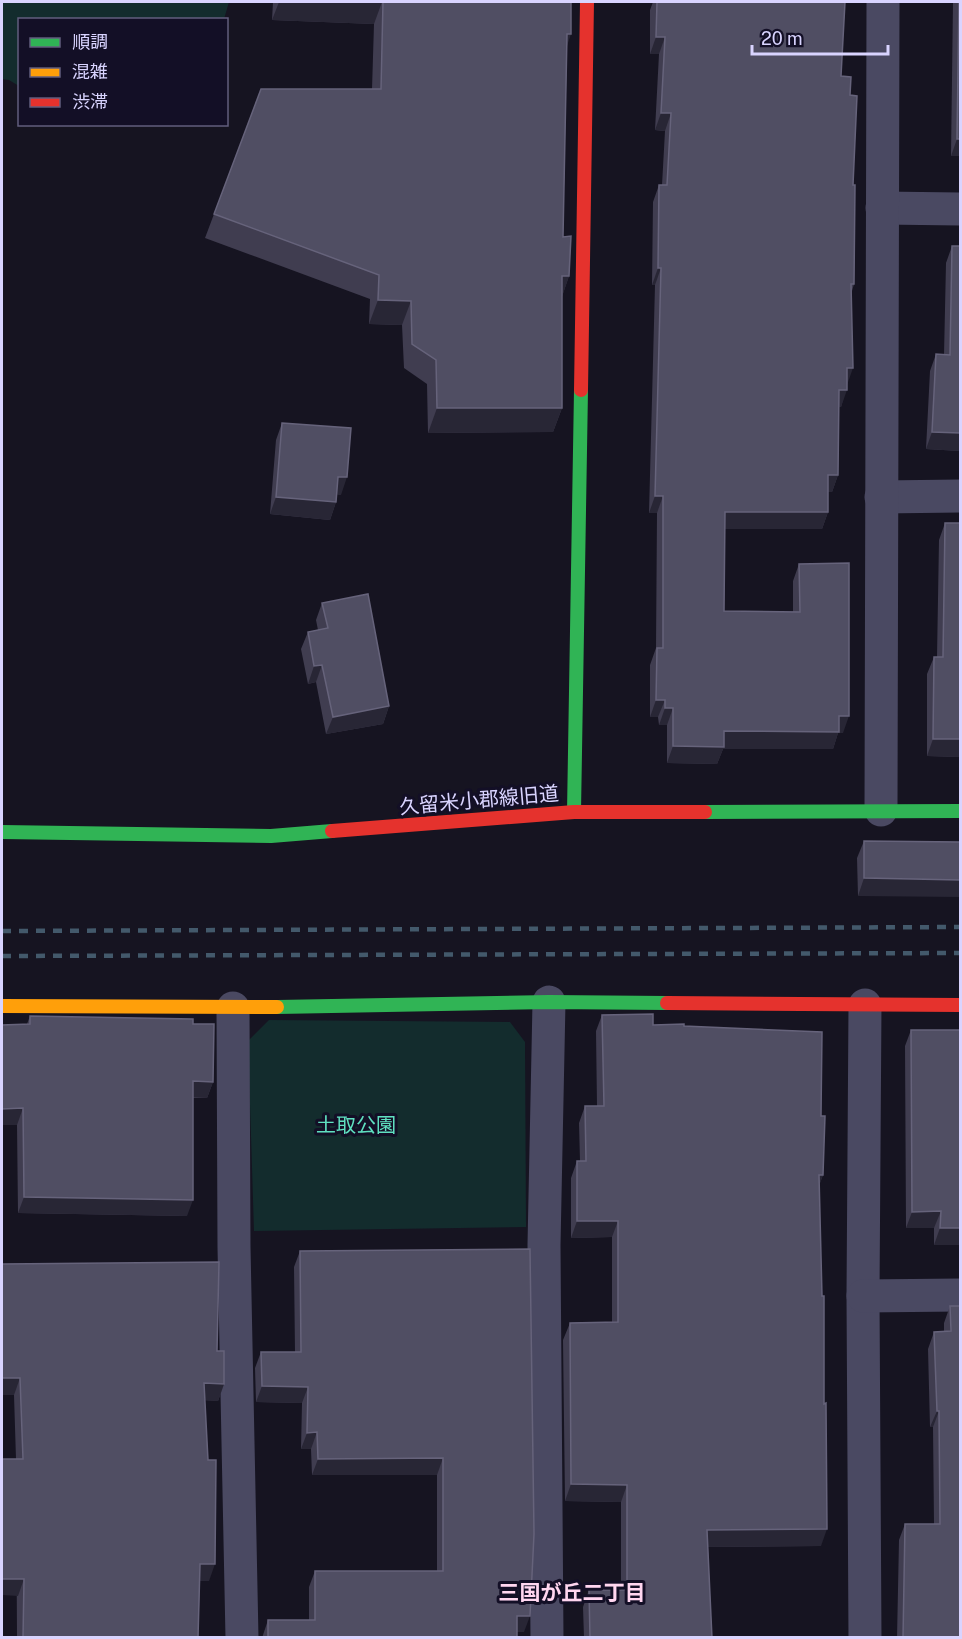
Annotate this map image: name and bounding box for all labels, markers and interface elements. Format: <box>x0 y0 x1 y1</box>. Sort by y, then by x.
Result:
legend <box>18 18 228 126</box>
scale bar <box>752 18 888 56</box>
text: 20 m <box>761 28 803 49</box>
text: 順調 <box>72 31 108 52</box>
text: 混雑 <box>72 61 108 82</box>
text: 渋滞 <box>72 91 108 112</box>
street label: 久留米小郡線旧道 <box>398 781 560 819</box>
park label: 土取公園 <box>316 1113 396 1137</box>
district label: 三国が丘二丁目 <box>499 1580 646 1605</box>

